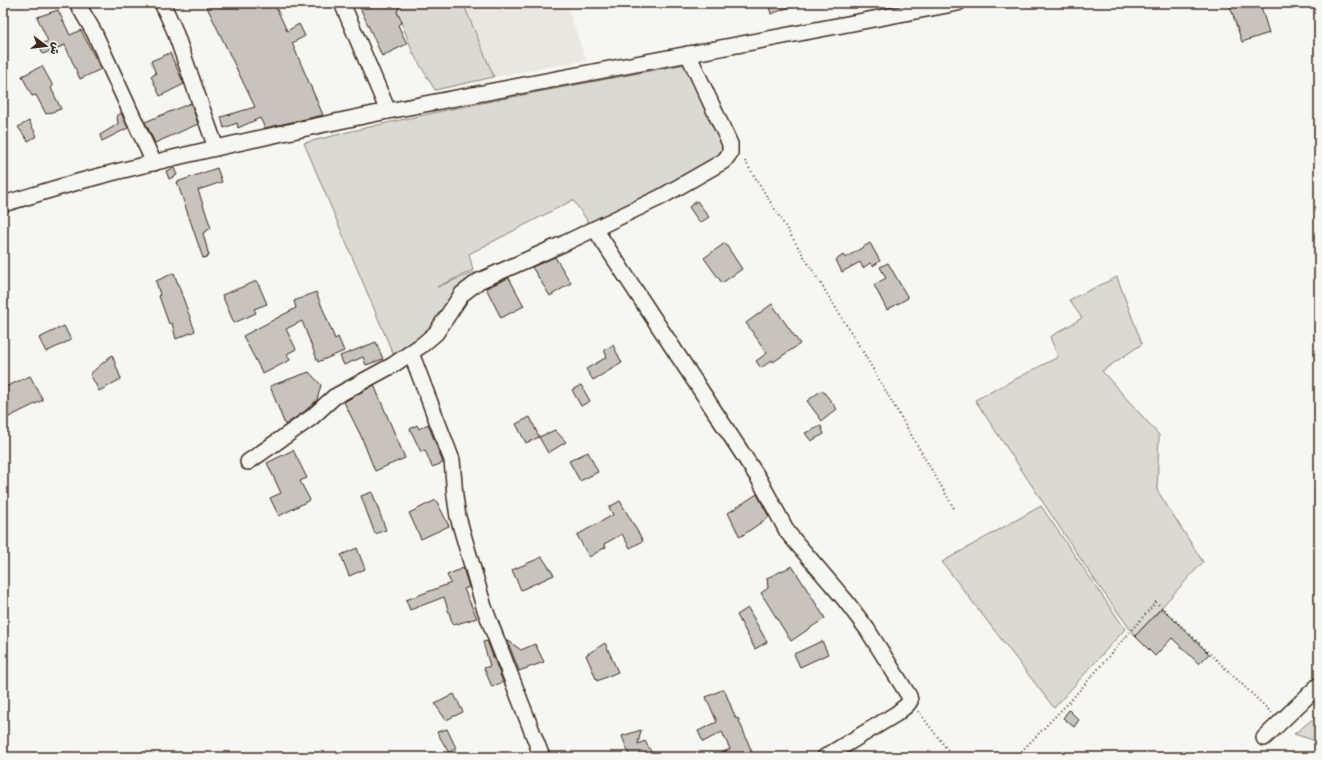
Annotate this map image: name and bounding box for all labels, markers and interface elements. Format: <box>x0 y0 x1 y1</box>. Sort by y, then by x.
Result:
north arrow <box>26 26 66 66</box>
text: ش <box>47 41 64 56</box>

